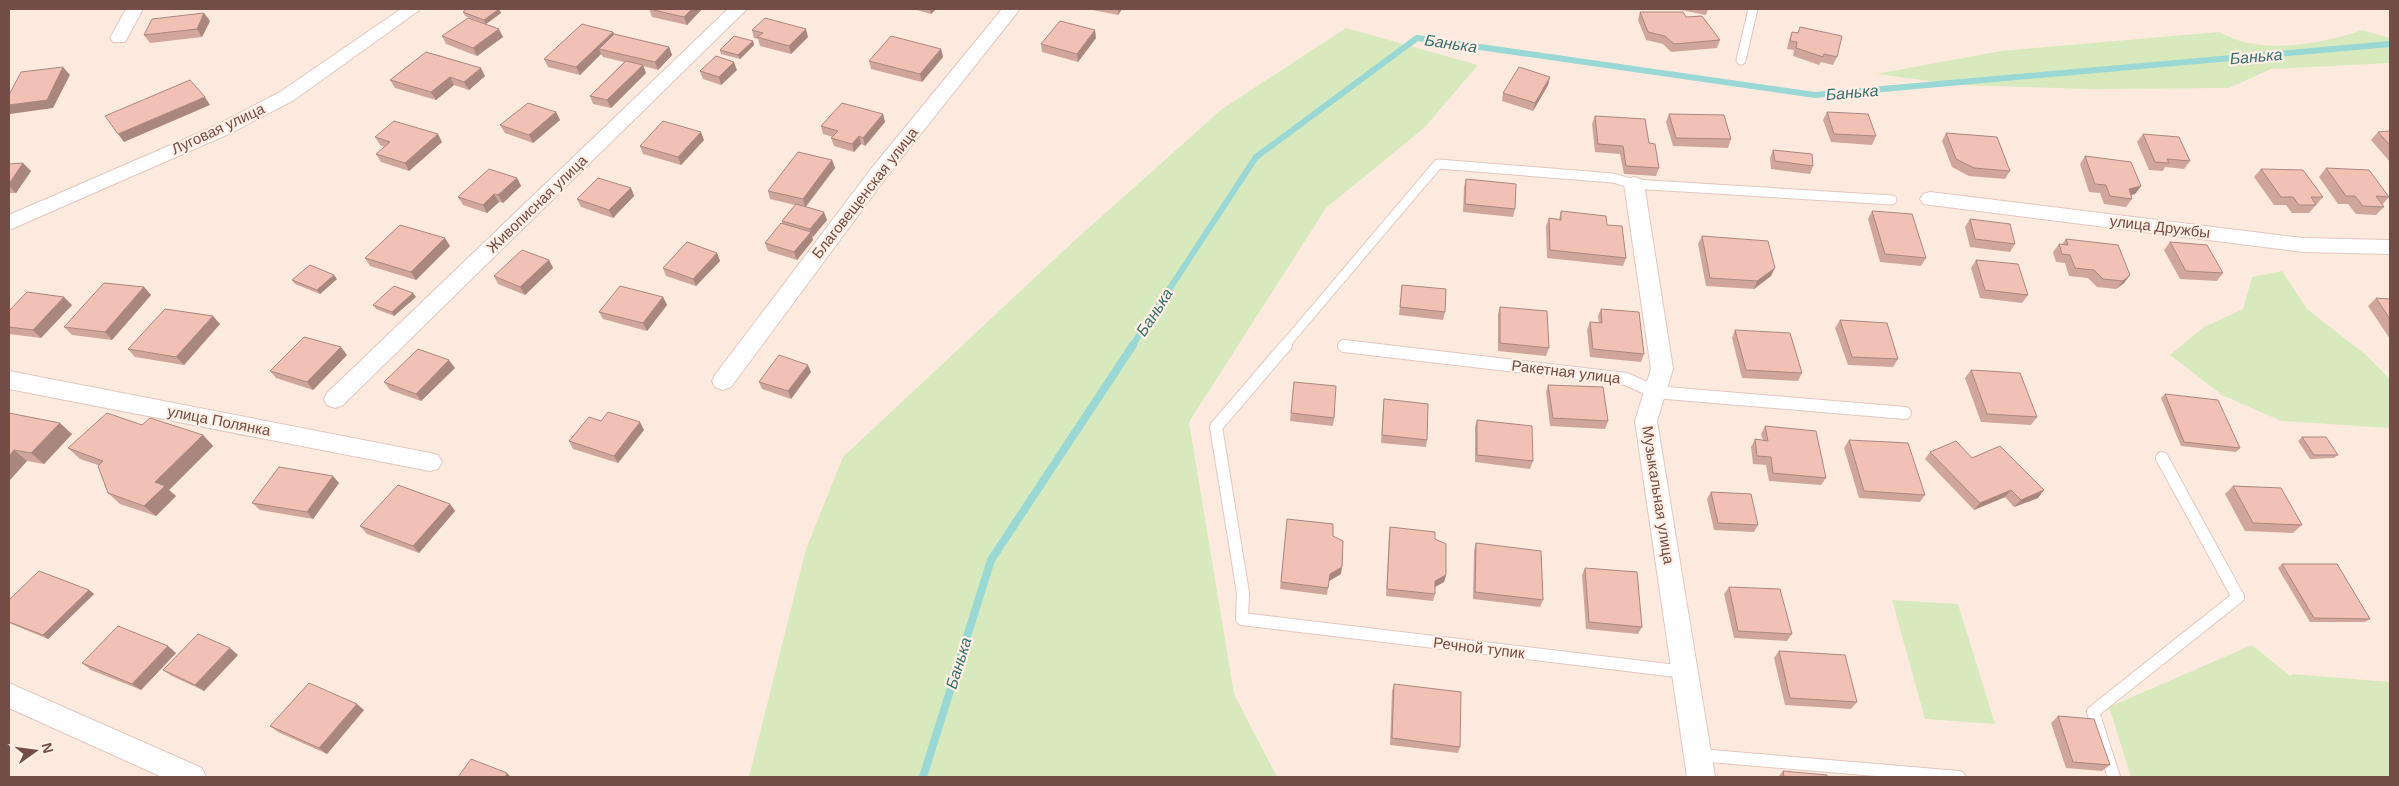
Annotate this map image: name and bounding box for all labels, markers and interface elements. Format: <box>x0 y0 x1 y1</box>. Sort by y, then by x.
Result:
water label: Банька <box>1424 31 1478 56</box>
water label: Банька <box>2229 46 2283 67</box>
water label: Банька <box>1825 82 1879 103</box>
street label: Луговая улица <box>169 99 268 158</box>
street label: Благовещенская улица <box>808 123 921 262</box>
street label: Живописная улица <box>483 151 591 256</box>
street label: улица Дружбы <box>2109 212 2211 241</box>
water label: Банька <box>1133 285 1176 339</box>
street label: Ракетная улица <box>1511 356 1622 387</box>
street label: улица Полянка <box>166 402 273 439</box>
street label: Музыкальная улица <box>1639 425 1678 566</box>
street label: Речной тупик <box>1432 633 1526 662</box>
water label: Банька <box>943 635 974 691</box>
north arrow <box>10 726 60 776</box>
text: N <box>39 741 57 755</box>

